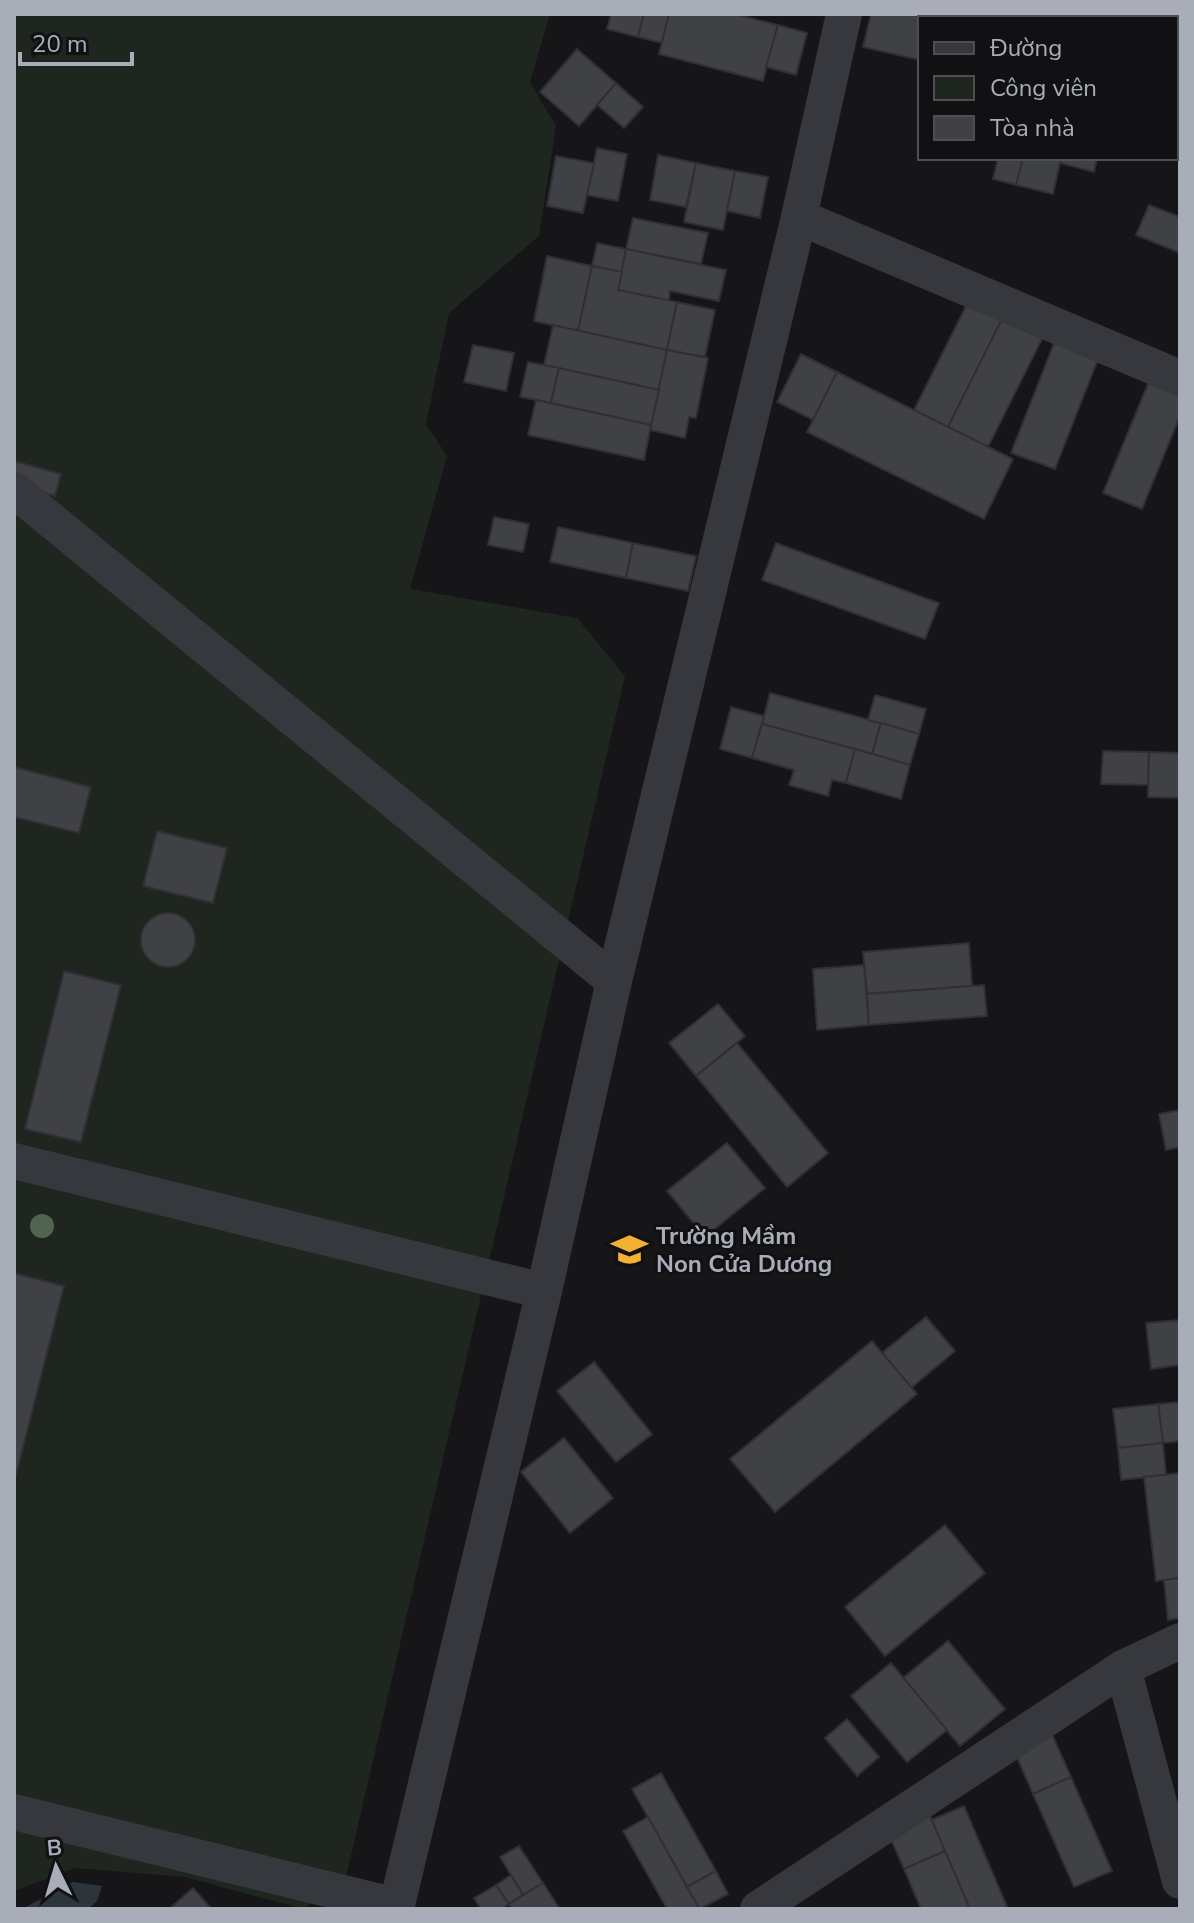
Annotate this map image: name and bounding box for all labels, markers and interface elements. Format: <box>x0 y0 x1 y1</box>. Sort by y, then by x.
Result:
scale bar <box>20 16 132 66</box>
legend <box>918 16 1178 160</box>
text: 20 m <box>32 28 88 60</box>
text: Đường <box>989 32 1062 64</box>
text: Công viên <box>990 72 1097 104</box>
text: Tòa nhà <box>990 112 1075 144</box>
place label: Trường Mầm Non Cửa Dương <box>656 1220 832 1280</box>
school or university icon: Trường Mầm Non Cửa Dương <box>611 1231 649 1269</box>
north arrow <box>16 1827 96 1907</box>
text: B <box>45 1832 63 1864</box>

